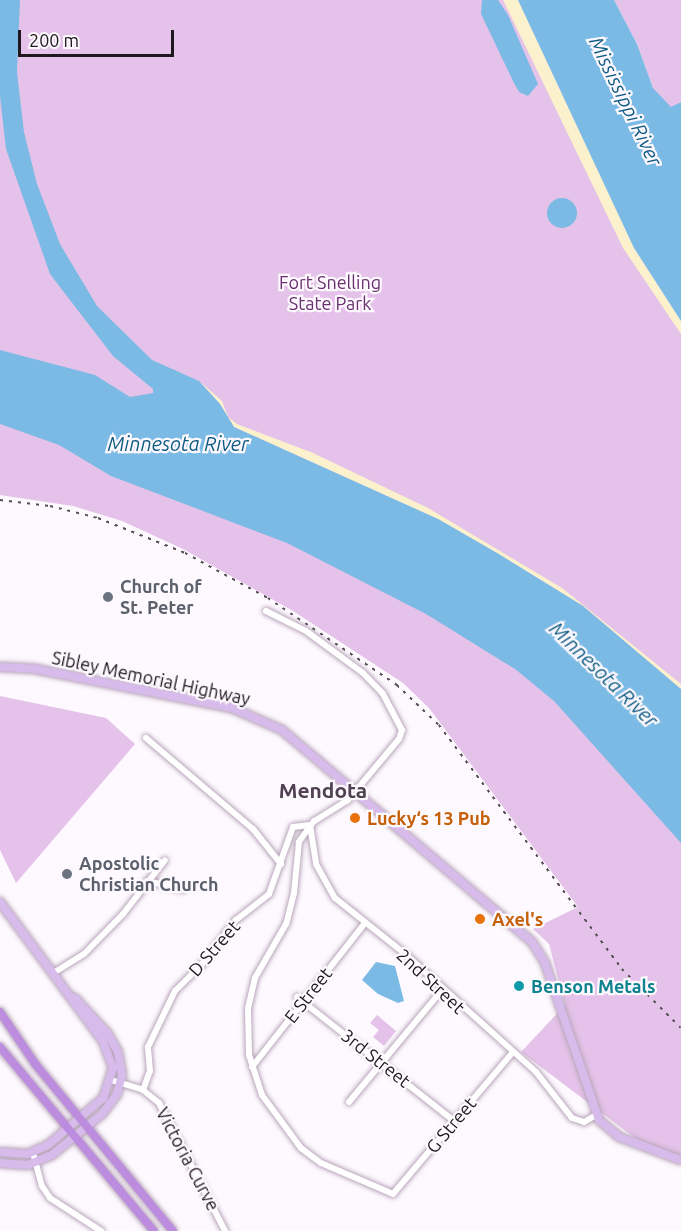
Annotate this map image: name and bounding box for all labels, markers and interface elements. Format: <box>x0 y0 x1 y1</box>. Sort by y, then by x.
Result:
scale bar <box>21 18 177 56</box>
text: 200 m <box>29 30 79 50</box>
water label: Mississippi River <box>584 32 668 170</box>
park label: Fort Snelling State Park <box>279 272 381 314</box>
water label: Minnesota River <box>107 431 249 455</box>
place label: Church of St. Peter <box>120 576 202 618</box>
marker: Church of St. Peter <box>101 590 115 604</box>
water label: Minnesota River <box>545 616 663 732</box>
street label: Sibley Memorial Highway <box>50 646 252 710</box>
district label: Mendota <box>279 777 367 803</box>
place label: Lucky‘s 13 Pub <box>367 807 491 829</box>
marker: Lucky‘s 13 Pub <box>348 811 362 825</box>
place label: Apostolic Christian Church <box>79 853 218 896</box>
marker: Apostolic Christian Church <box>60 867 74 881</box>
place label: Axel's <box>492 908 543 930</box>
marker: Axel's <box>473 912 487 926</box>
street label: D Street <box>184 916 244 980</box>
street label: 2nd Street <box>392 944 470 1018</box>
street label: E Street <box>280 963 336 1027</box>
place label: Benson Metals <box>531 975 656 997</box>
marker: Benson Metals <box>512 979 526 993</box>
street label: 3rd Street <box>337 1024 415 1092</box>
street label: G Street <box>421 1093 481 1157</box>
street label: Victoria Curve <box>152 1104 224 1214</box>

